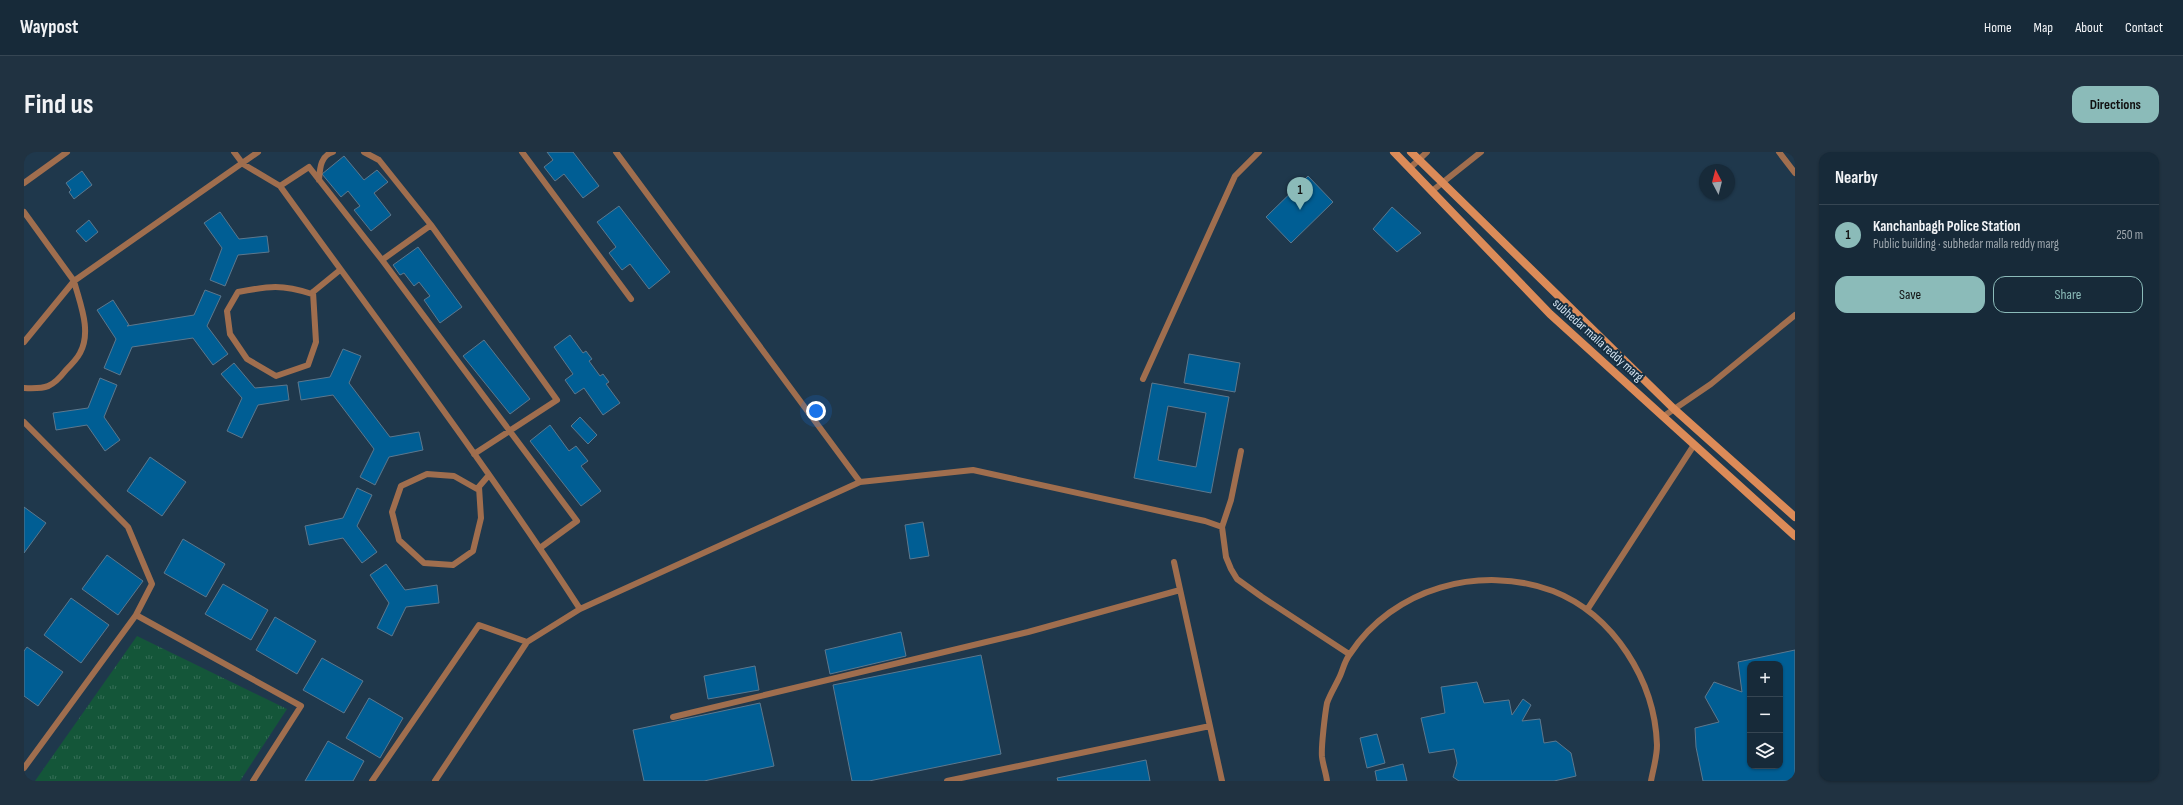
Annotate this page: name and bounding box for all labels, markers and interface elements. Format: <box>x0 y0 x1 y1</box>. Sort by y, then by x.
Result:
text: Waypost <box>20 16 78 39</box>
text: Home <box>1984 19 2012 36</box>
text: Map <box>2034 19 2053 36</box>
text: About <box>2075 19 2103 36</box>
text: Contact <box>2125 19 2163 36</box>
button: Directions <box>2072 86 2159 123</box>
text: Find us <box>24 88 93 121</box>
north arrow <box>1699 164 1735 200</box>
text: Nearby <box>1835 168 1878 188</box>
pin: 1 <box>1287 177 1313 210</box>
text: Kanchanbagh Police Station <box>1873 217 2021 236</box>
text: 1 <box>1845 227 1851 243</box>
text: 250 m <box>2116 227 2143 243</box>
text: Public building · subhedar malla reddy marg <box>1873 236 2059 252</box>
button: Save <box>1835 276 1985 313</box>
button: Share <box>1993 276 2143 313</box>
street label: subhedar malla reddy marg <box>1549 295 1647 385</box>
your location <box>806 401 826 421</box>
map controls <box>1747 661 1783 769</box>
button: + <box>1747 661 1783 697</box>
button: − <box>1747 697 1783 733</box>
button: layers <box>1747 733 1783 769</box>

